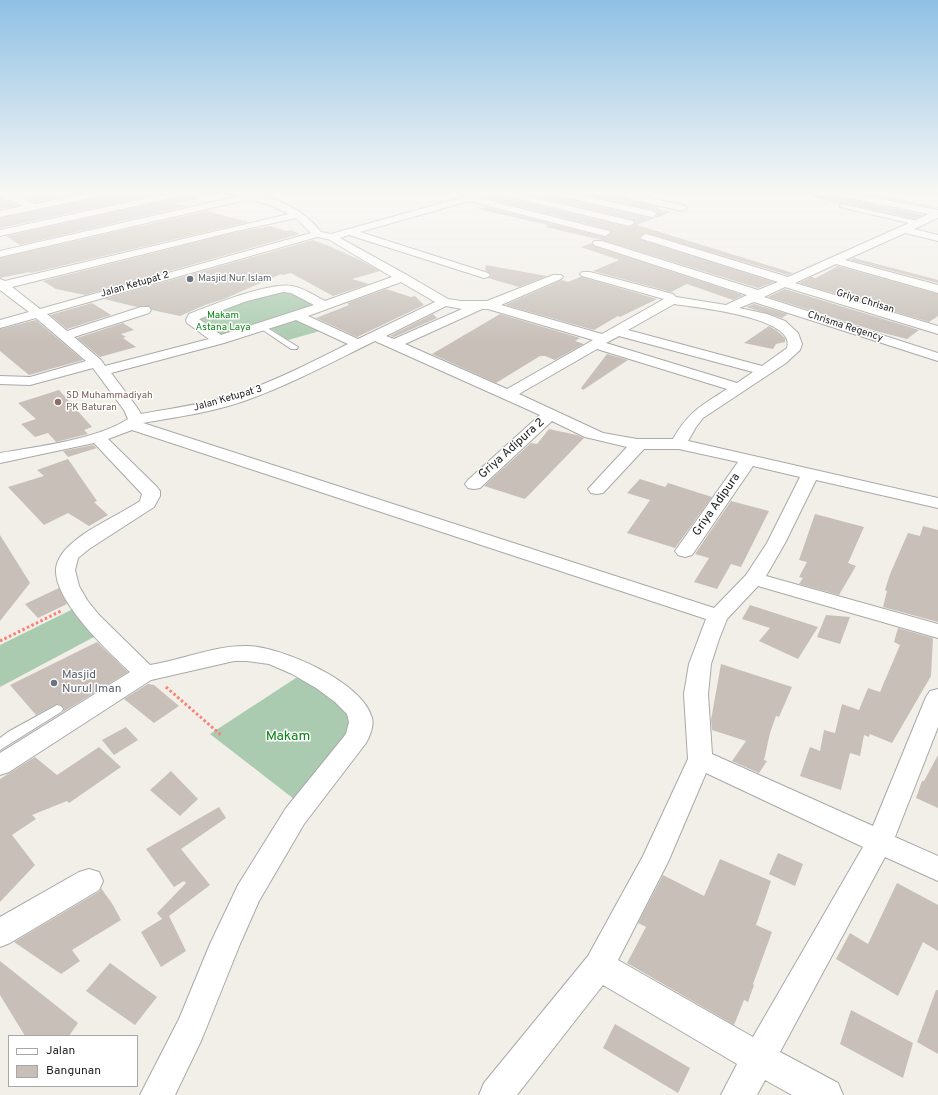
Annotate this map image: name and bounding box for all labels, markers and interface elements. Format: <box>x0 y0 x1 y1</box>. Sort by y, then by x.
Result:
street label: Jalan Ketupat 2 <box>99 269 171 301</box>
place label: Masjid Nur Islam <box>198 273 272 285</box>
marker: Masjid Nur Islam <box>185 274 195 284</box>
street label: Griya Chrisan <box>834 287 896 317</box>
street label: Chrisma Regency <box>806 309 884 345</box>
park label: Makam Astana Laya <box>196 310 250 334</box>
street label: Jalan Ketupat 3 <box>192 383 264 415</box>
place label: SD Muhammadiyah PK Baturan <box>66 390 153 414</box>
marker: SD Muhammadiyah PK Baturan <box>53 397 63 407</box>
street label: Griya Adipura 2 <box>476 416 548 482</box>
street label: Griya Adipura <box>690 471 744 539</box>
place label: Masjid Nurul Iman <box>62 669 121 697</box>
marker: Masjid Nurul Iman <box>49 678 59 688</box>
park label: Makam <box>266 729 310 745</box>
legend <box>8 1035 138 1087</box>
text: Jalan <box>46 1043 75 1059</box>
text: Bangunan <box>46 1063 101 1079</box>

